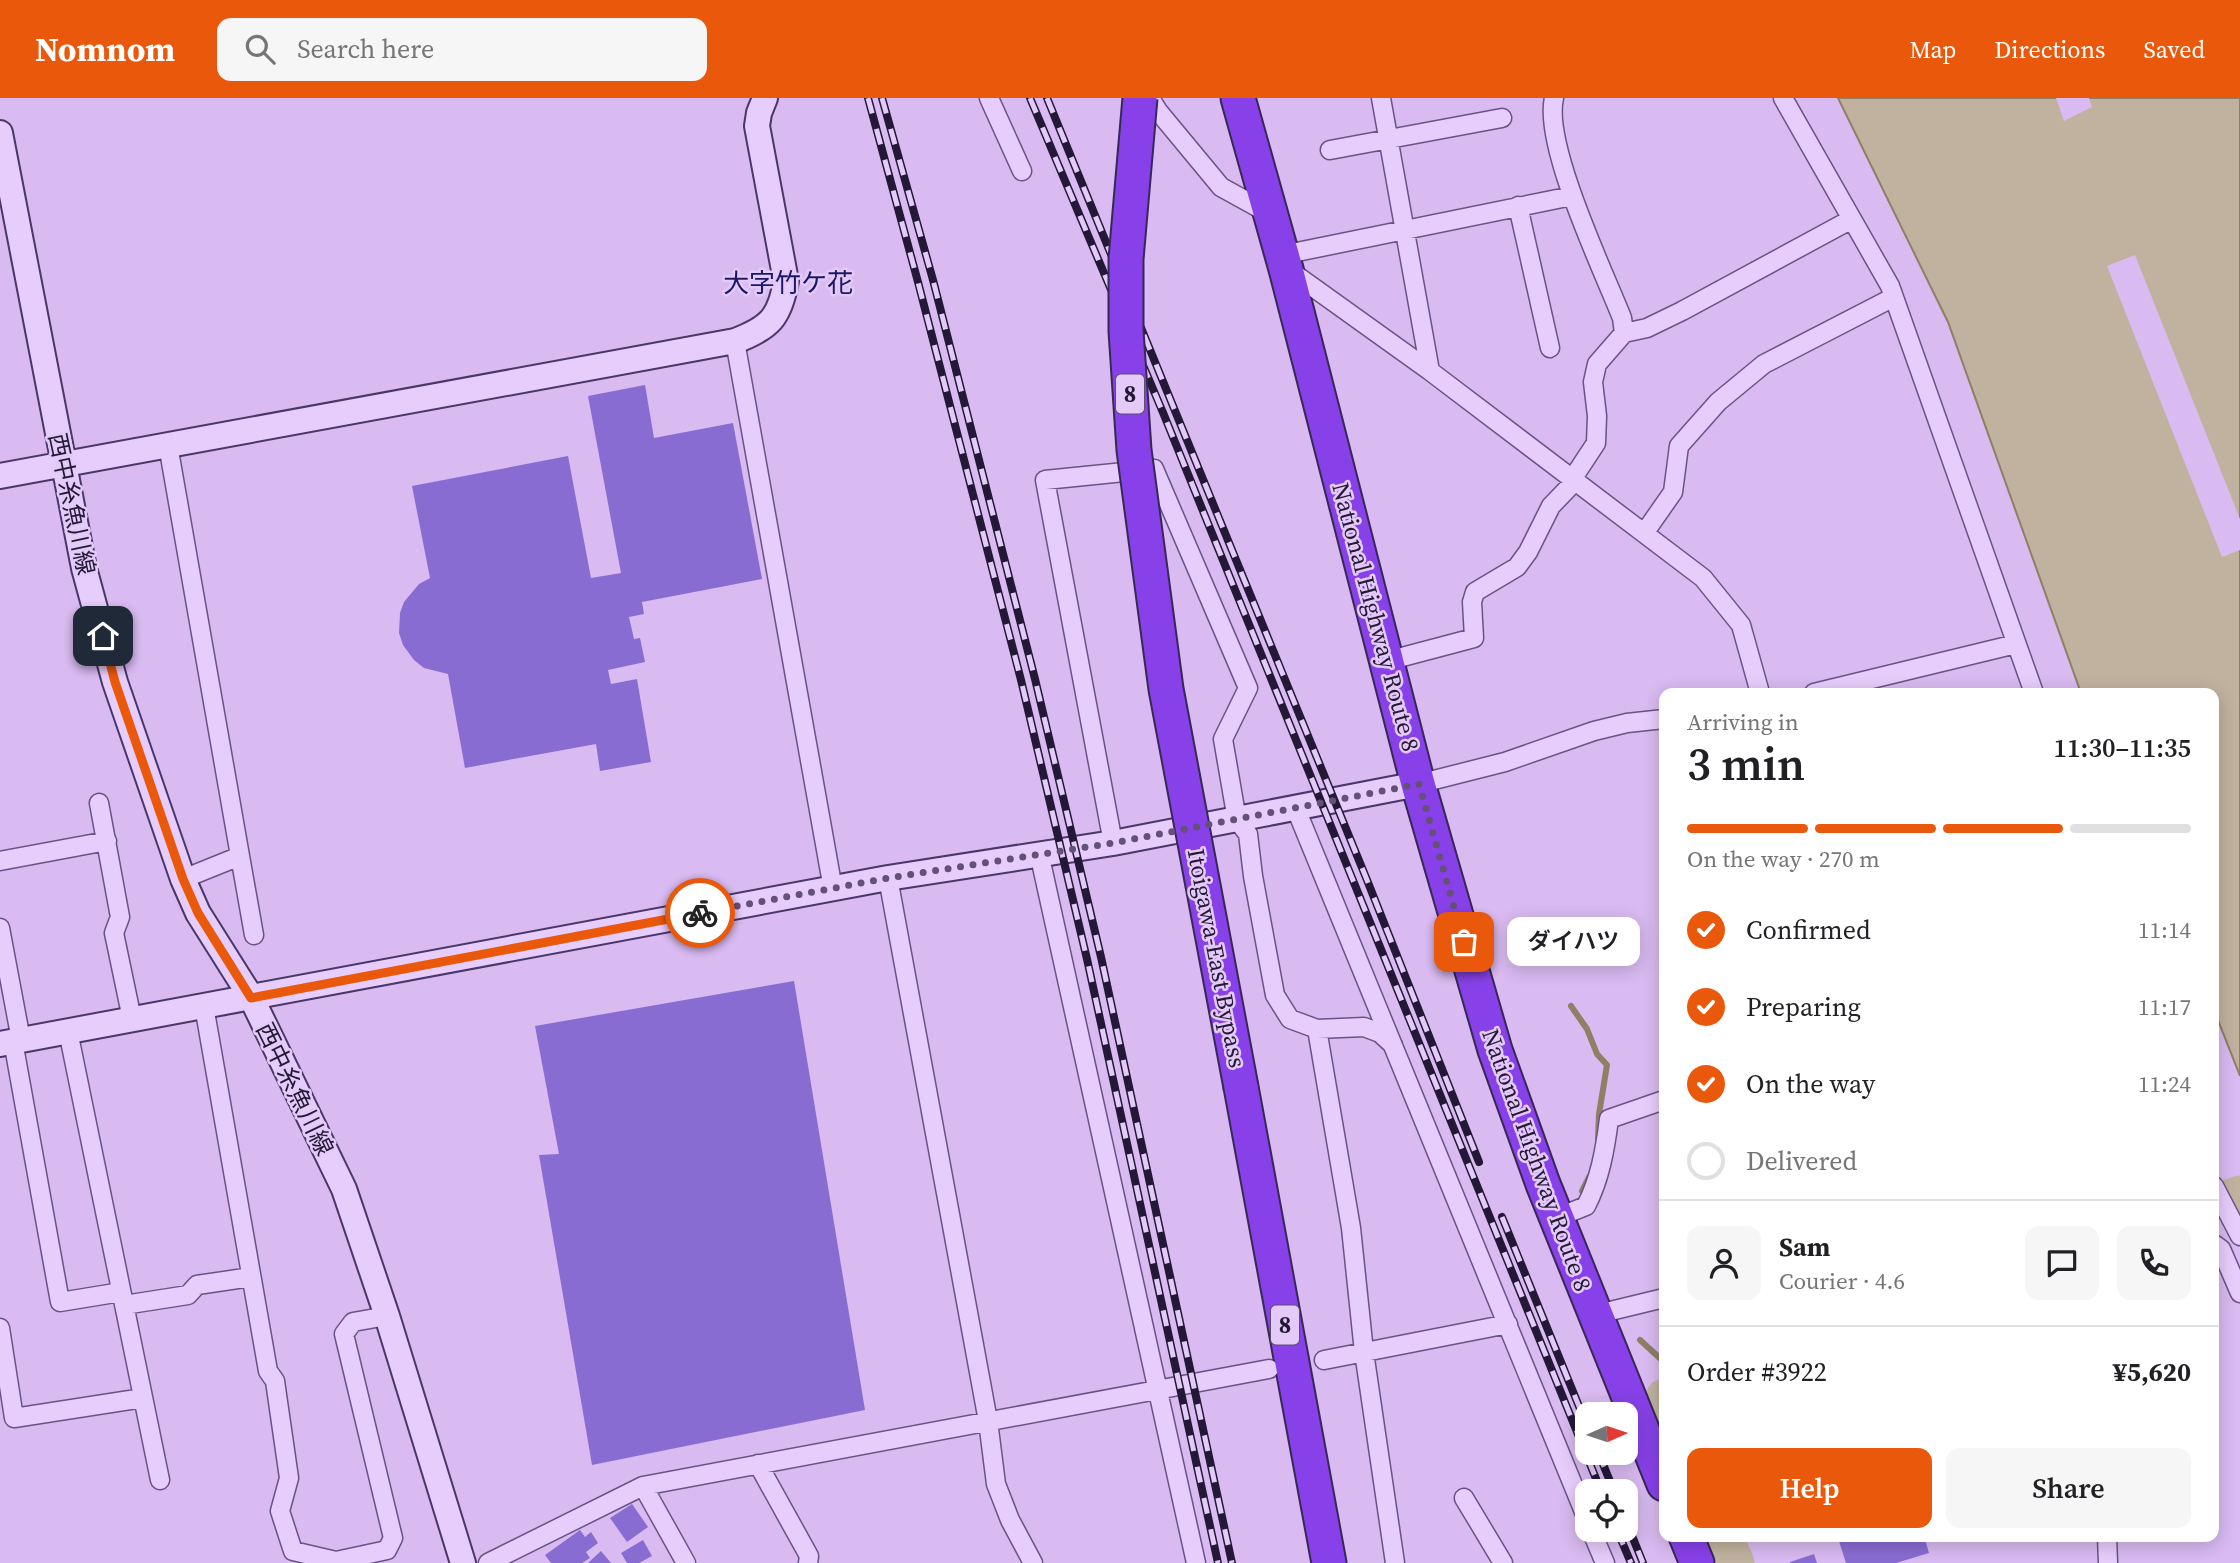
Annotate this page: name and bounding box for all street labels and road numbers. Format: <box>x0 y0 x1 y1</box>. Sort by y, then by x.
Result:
road number: 8 <box>1116 374 1144 414</box>
street label: 西中糸魚川線 <box>41 430 103 578</box>
street label: National Highway Route 8 <box>1324 479 1428 755</box>
street label: Itoigawa-East Bypass <box>1180 846 1254 1070</box>
street label: 西中糸魚川線 <box>249 1017 341 1161</box>
street label: National Highway Route 8 <box>1474 1024 1600 1296</box>
road number: 8 <box>1271 1306 1299 1344</box>

